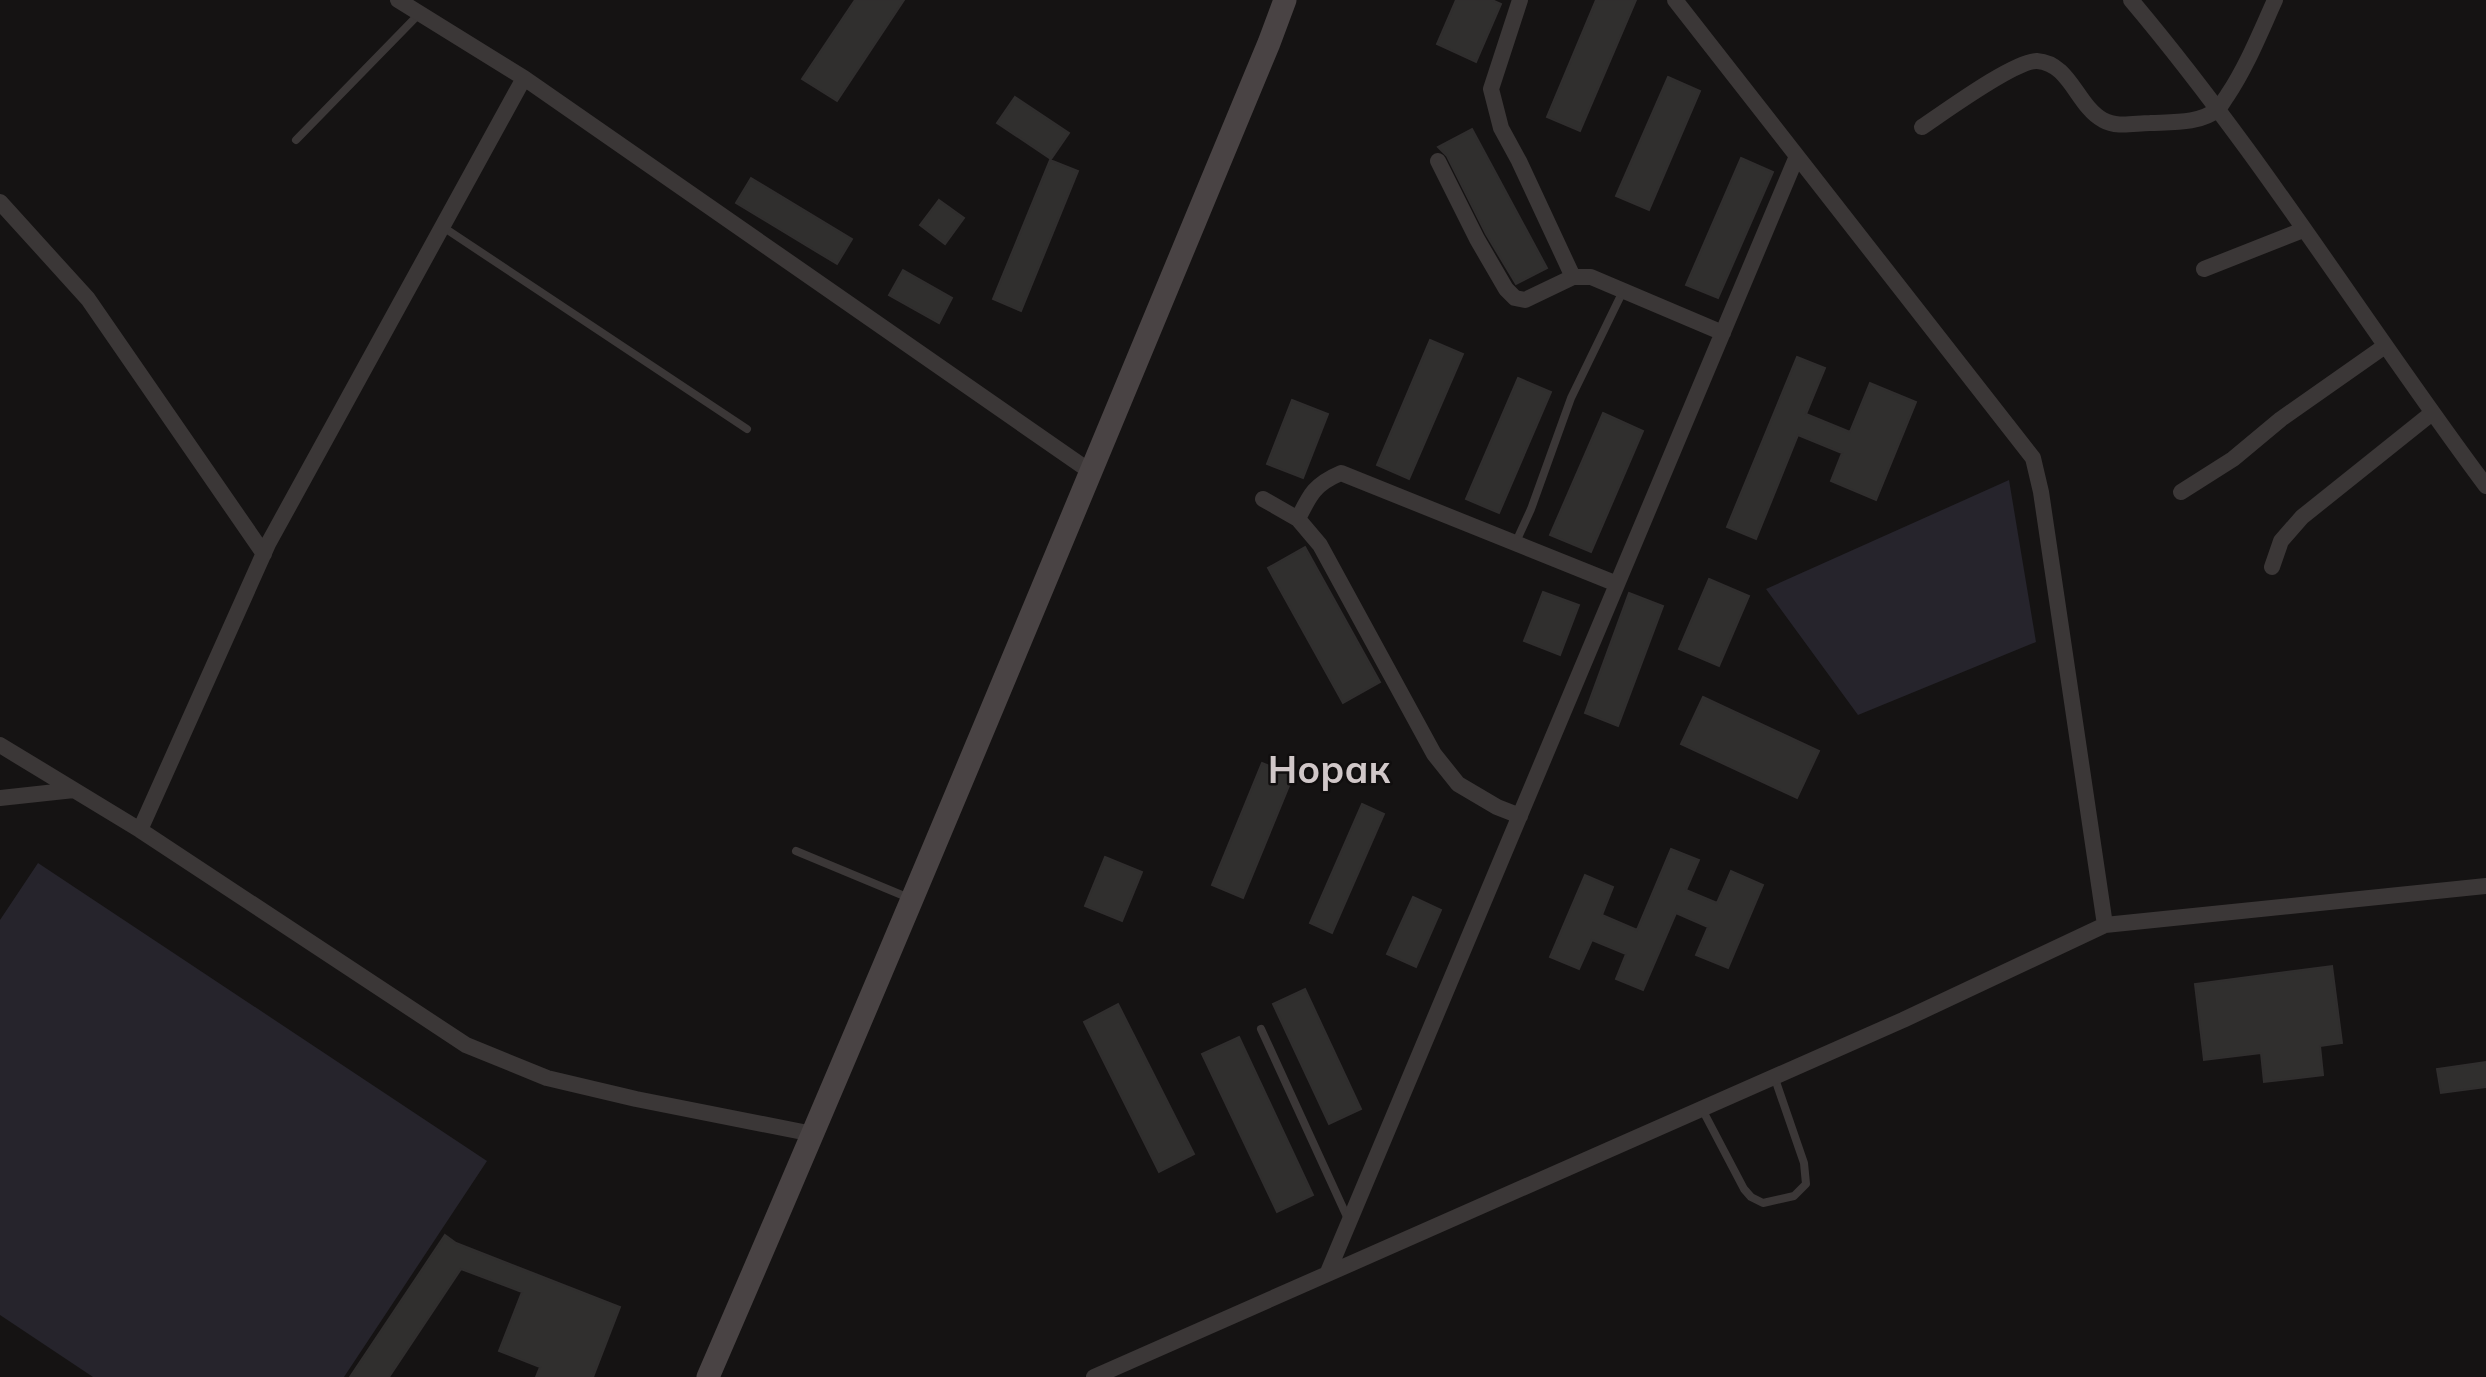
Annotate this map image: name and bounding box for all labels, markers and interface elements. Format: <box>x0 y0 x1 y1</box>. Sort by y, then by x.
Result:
district label: Норак <box>1268 745 1390 793</box>

